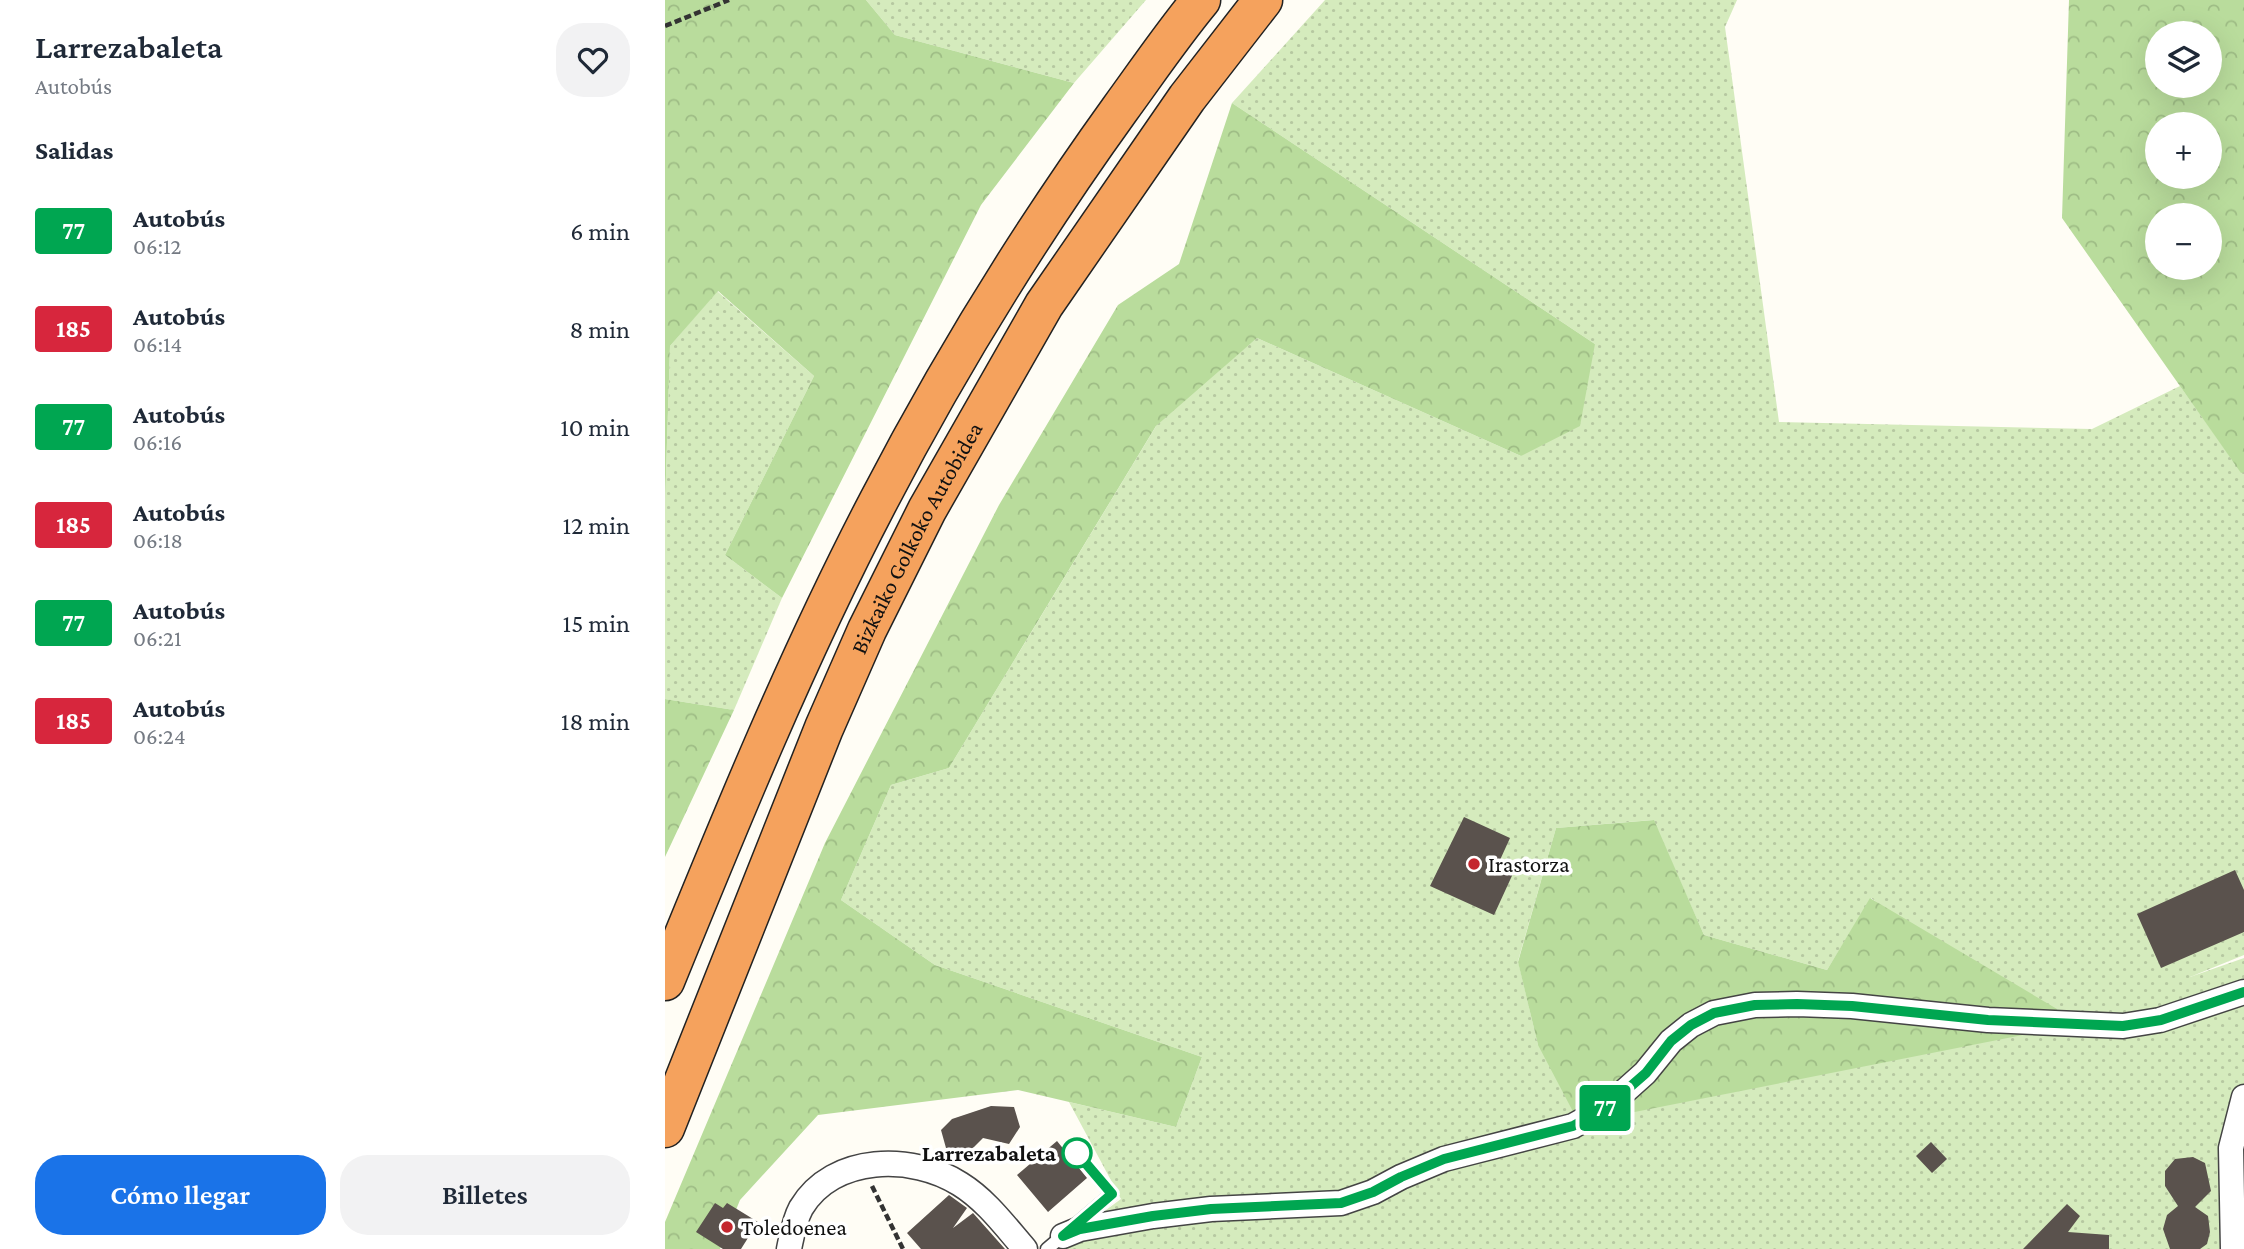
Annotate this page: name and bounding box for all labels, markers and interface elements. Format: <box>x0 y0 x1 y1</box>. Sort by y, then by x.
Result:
map controls <box>2145 21 2222 280</box>
button: layers <box>2145 21 2222 98</box>
button: heart <box>556 23 630 97</box>
text: Larrezabaleta <box>35 28 223 65</box>
text: Autobús <box>35 73 112 99</box>
button: + <box>2145 112 2222 189</box>
text: Salidas <box>35 136 113 165</box>
button: − <box>2145 203 2222 280</box>
text: Autobús <box>133 204 225 233</box>
text: 77 <box>62 217 85 244</box>
text: 6 min <box>570 217 630 246</box>
text: 06:12 <box>133 233 182 259</box>
text: Autobús <box>133 302 225 331</box>
text: 185 <box>56 315 91 342</box>
text: 8 min <box>569 315 630 344</box>
text: 06:14 <box>133 331 182 357</box>
text: Autobús <box>133 400 225 429</box>
text: 77 <box>62 413 85 440</box>
text: 10 min <box>560 413 630 442</box>
street label: Bizkaiko Golkoko Autobidea <box>845 417 988 658</box>
text: 06:16 <box>133 429 182 455</box>
text: Autobús <box>133 498 225 527</box>
text: 185 <box>56 511 91 538</box>
text: 12 min <box>562 511 630 540</box>
text: 06:18 <box>133 527 183 553</box>
text: Autobús <box>133 596 225 625</box>
text: 77 <box>62 609 85 636</box>
text: 15 min <box>563 609 630 638</box>
text: 06:21 <box>133 625 182 651</box>
text: Autobús <box>133 694 225 723</box>
text: 185 <box>56 707 91 734</box>
text: 18 min <box>561 707 630 736</box>
text: 06:24 <box>133 723 186 749</box>
place label: Irastorza <box>1488 851 1570 877</box>
marker: Irastorza <box>1466 856 1482 872</box>
line badge: 77 <box>1573 1085 1637 1131</box>
text: 77 <box>1593 1094 1617 1121</box>
marker: Larrezabaleta <box>1062 1138 1092 1168</box>
place label: Larrezabaleta <box>922 1140 1057 1166</box>
button: Cómo llegar <box>35 1155 326 1235</box>
button: Billetes <box>340 1155 630 1235</box>
place label: Toledoenea <box>741 1214 847 1240</box>
marker: Toledoenea <box>719 1219 735 1235</box>

